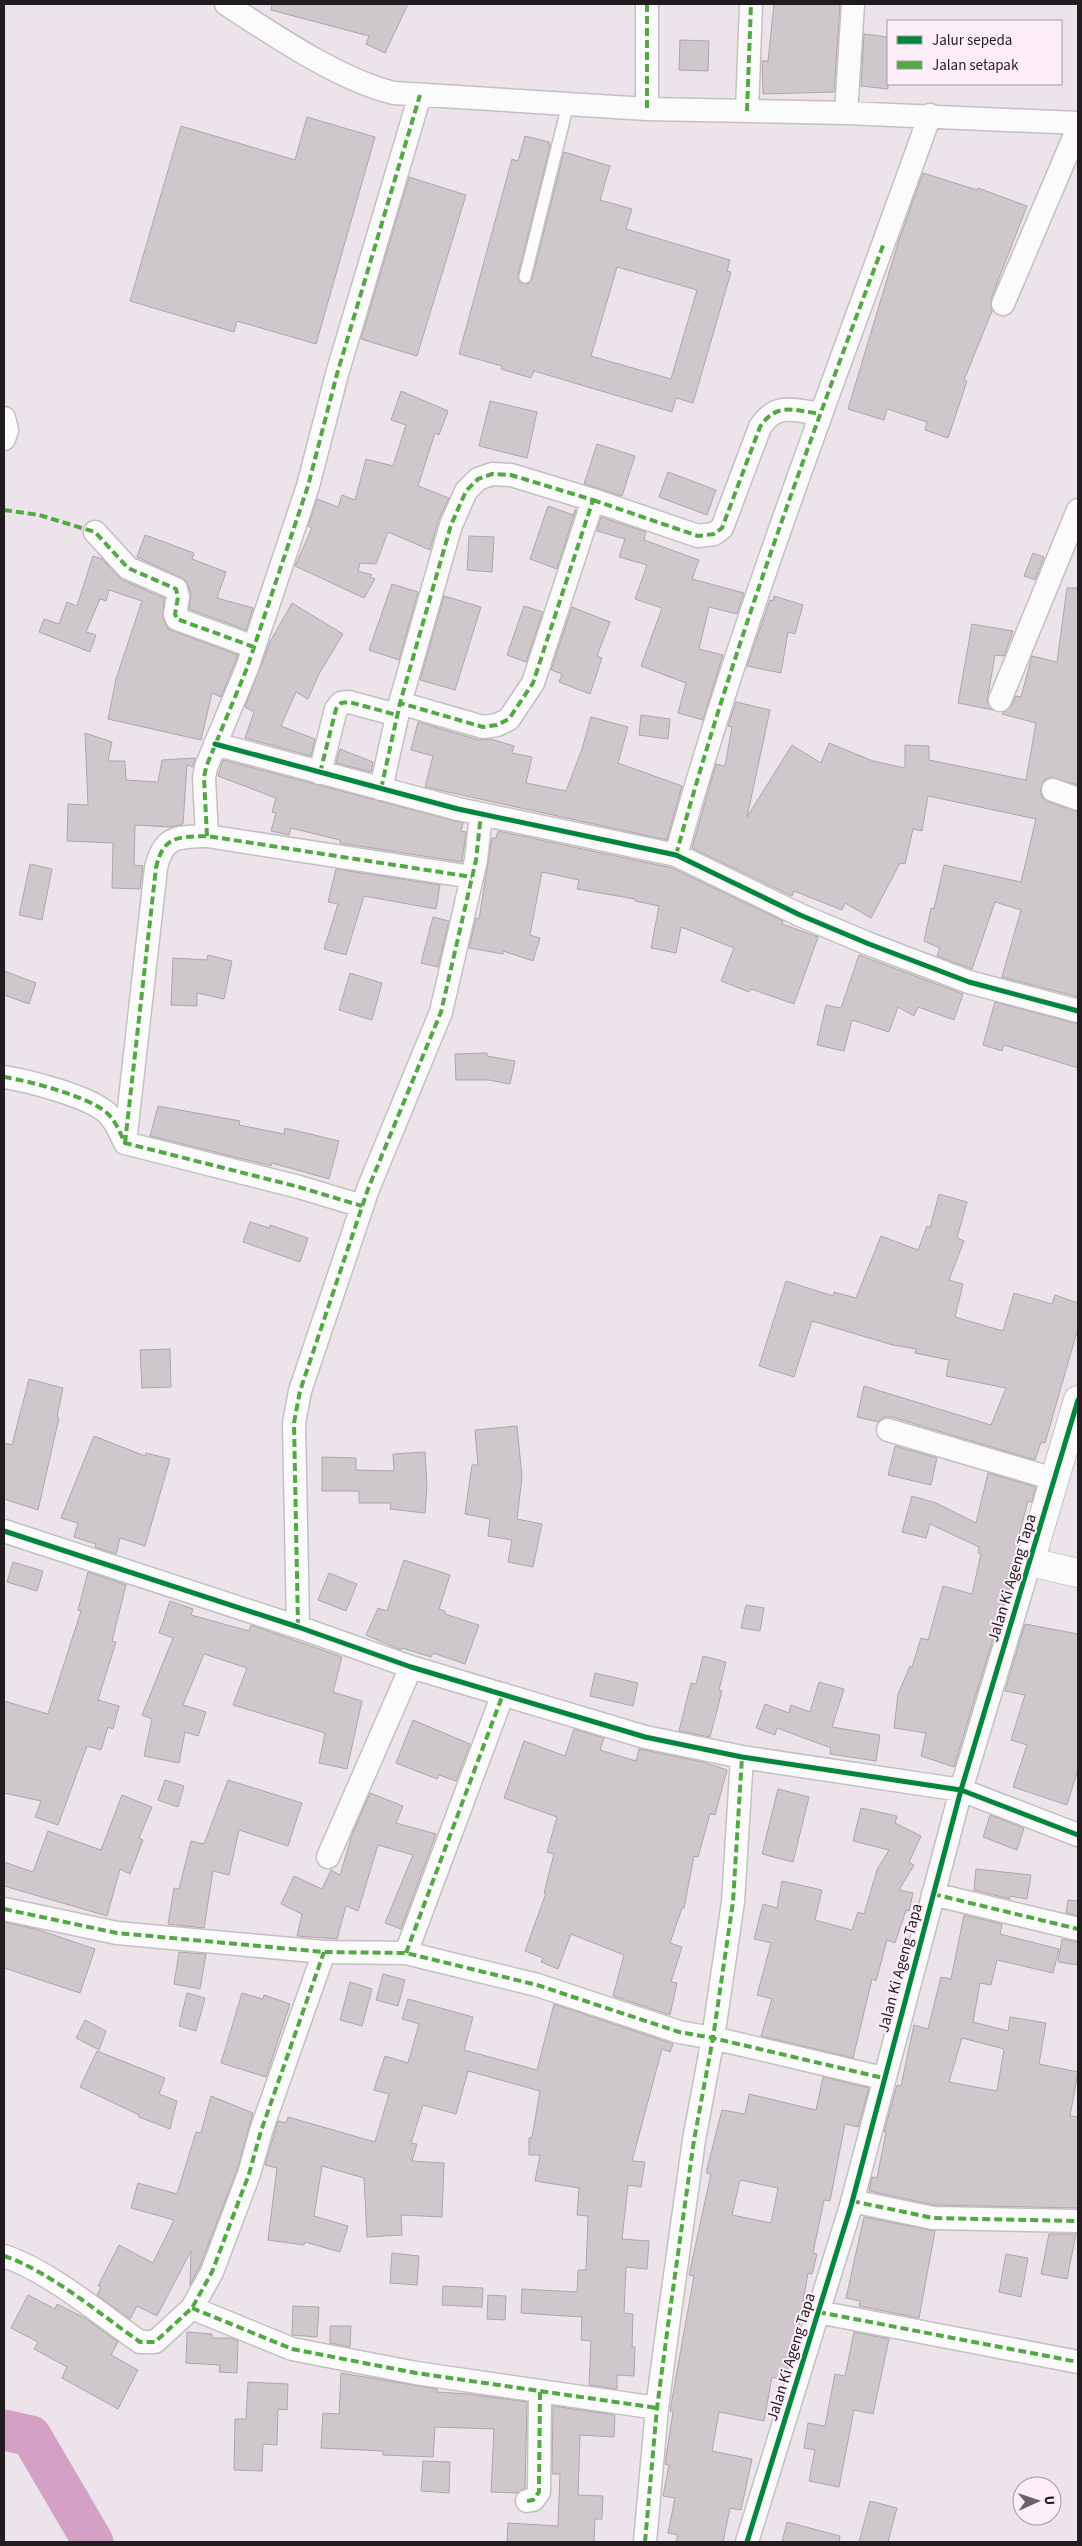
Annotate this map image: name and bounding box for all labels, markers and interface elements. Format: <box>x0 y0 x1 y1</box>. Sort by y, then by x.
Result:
legend <box>887 20 1062 85</box>
text: Jalur sepeda <box>932 30 1012 51</box>
text: Jalan setapak <box>932 55 1019 76</box>
street label: Jalan Ki Ageng Tapa <box>982 1511 1042 1645</box>
street label: Jalan Ki Ageng Tapa <box>872 1901 928 2035</box>
street label: Jalan Ki Ageng Tapa <box>761 2290 821 2424</box>
north arrow <box>1012 2476 1062 2526</box>
text: U <box>1039 2495 1059 2506</box>

